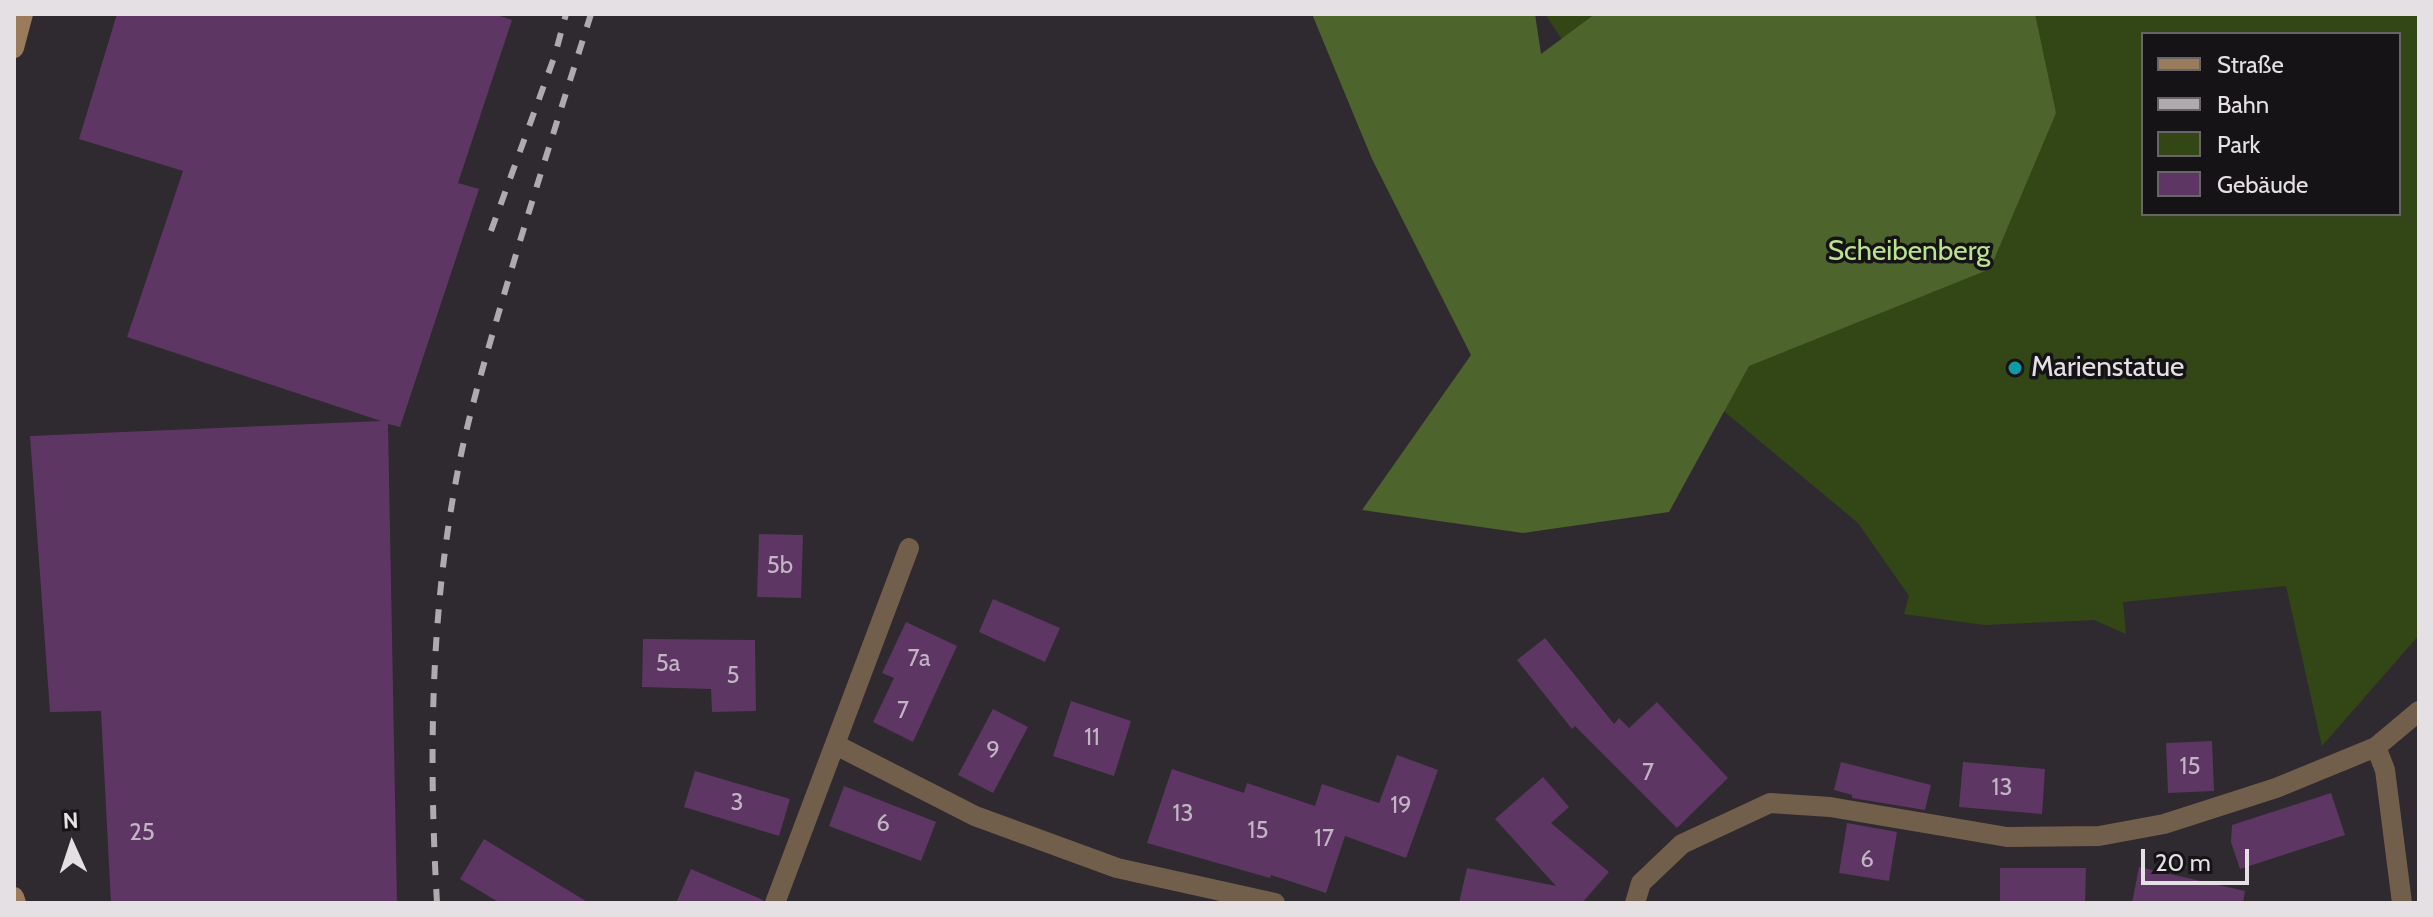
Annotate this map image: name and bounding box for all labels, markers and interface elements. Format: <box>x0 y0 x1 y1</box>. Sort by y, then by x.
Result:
legend <box>2141 32 2401 216</box>
text: Straße <box>2217 50 2284 79</box>
text: Bahn <box>2217 90 2269 119</box>
text: Park <box>2217 130 2260 159</box>
text: Gebäude <box>2217 170 2308 199</box>
park label: Scheibenberg <box>1828 235 1990 269</box>
place label: Marienstatue <box>2031 351 2184 385</box>
marker: Marienstatue <box>2006 359 2024 377</box>
house number: 5b <box>767 552 793 580</box>
house number: 7a <box>908 645 930 673</box>
house number: 5a <box>656 650 680 678</box>
house number: 5 <box>727 662 739 690</box>
house number: 7 <box>897 697 909 725</box>
house number: 11 <box>1084 724 1100 752</box>
house number: 9 <box>986 737 1000 765</box>
house number: 15 <box>2180 753 2200 781</box>
house number: 7 <box>1642 759 1654 787</box>
house number: 13 <box>1992 774 2012 802</box>
house number: 3 <box>731 789 743 817</box>
house number: 19 <box>1390 792 1412 820</box>
house number: 13 <box>1173 800 1193 828</box>
north arrow <box>32 805 112 885</box>
text: N <box>62 807 79 834</box>
house number: 6 <box>876 810 890 838</box>
house number: 15 <box>1248 817 1268 845</box>
house number: 25 <box>129 819 155 847</box>
house number: 17 <box>1314 825 1334 853</box>
scale bar <box>2145 833 2253 883</box>
house number: 6 <box>1860 846 1874 874</box>
text: 20 m <box>2155 848 2211 877</box>

